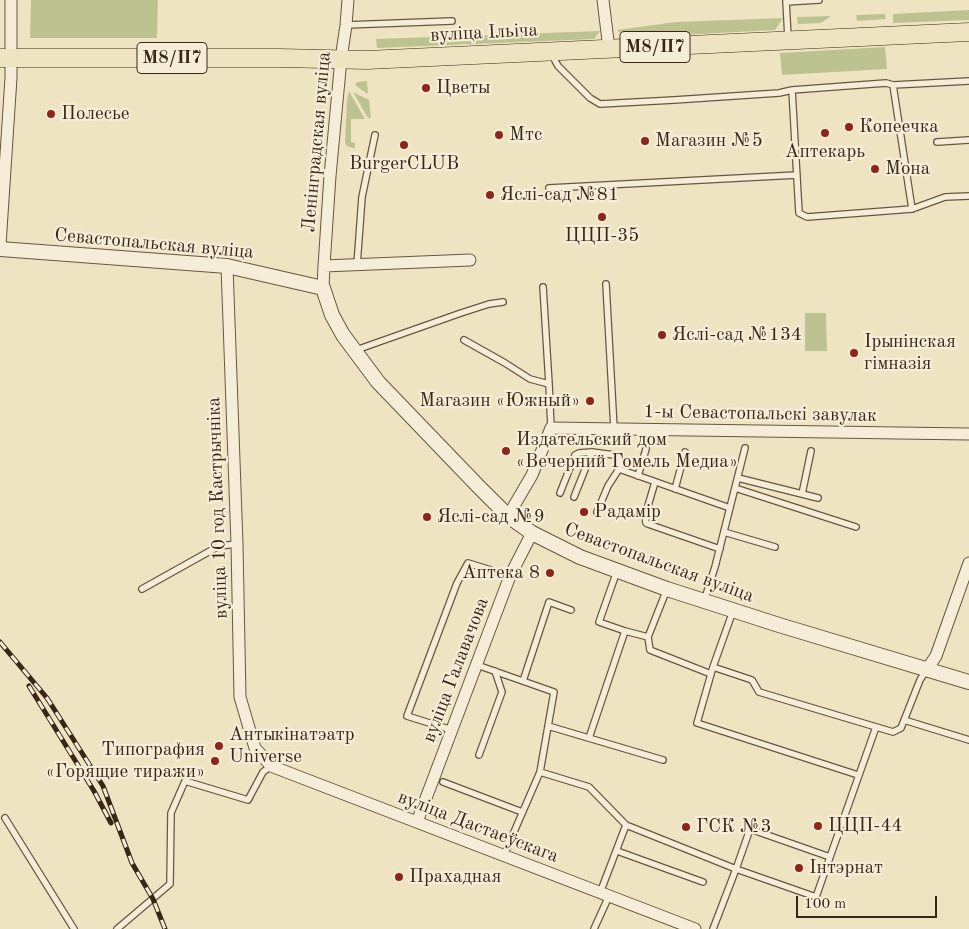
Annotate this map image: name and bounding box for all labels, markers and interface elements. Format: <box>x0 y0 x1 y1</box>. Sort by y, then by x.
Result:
street label: вуліца Ільіча <box>430 19 538 47</box>
road number: М8/П7 <box>620 32 690 62</box>
road number: М8/П7 <box>137 42 207 74</box>
street label: Ленінградская вуліца <box>298 51 336 233</box>
place label: Цветы <box>436 77 491 99</box>
marker: Цветы <box>420 82 432 94</box>
place label: Полесье <box>61 103 130 125</box>
marker: Полесье <box>45 108 57 120</box>
place label: Копеечка <box>859 116 939 138</box>
marker: Копеечка <box>843 121 855 133</box>
place label: Мтс <box>509 124 542 146</box>
marker: Аптекарь <box>819 127 831 139</box>
marker: Мтс <box>493 129 505 141</box>
place label: Магазин №5 <box>655 130 763 152</box>
marker: Магазин №5 <box>639 135 651 147</box>
marker: BurgerCLUB <box>398 139 410 151</box>
place label: Аптекарь <box>785 141 865 163</box>
place label: BurgerCLUB <box>349 153 459 175</box>
place label: Мона <box>885 158 930 180</box>
marker: Мона <box>869 163 881 175</box>
place label: Яслі-сад №81 <box>500 184 619 206</box>
marker: Яслі-сад №81 <box>484 189 496 201</box>
marker: ЦЦП-35 <box>596 211 608 223</box>
street label: Севастопальская вуліца <box>53 224 255 264</box>
place label: ЦЦП-35 <box>565 225 639 247</box>
place label: Яслі-сад №134 <box>672 324 802 346</box>
marker: Яслі-сад №134 <box>656 329 668 341</box>
place label: Ірынінская гімназія <box>864 331 956 375</box>
marker: Ірынінская гімназія <box>848 347 860 359</box>
place label: Магазин «Южный» <box>419 390 580 412</box>
marker: Магазин «Южный» <box>584 395 596 407</box>
street label: вуліца 10 год Кастрычніка <box>203 397 233 619</box>
street label: 1-ы Севастопальскі завулак <box>643 401 877 427</box>
place label: Издательский дом «Вечерний Гомель Медиа» <box>516 429 738 473</box>
marker: Издательский дом «Вечерний Гомель Медиа» <box>500 445 512 457</box>
place label: Радамір <box>594 501 661 523</box>
place label: Яслі-сад №9 <box>437 506 545 528</box>
marker: Радамір <box>578 506 590 518</box>
marker: Яслі-сад №9 <box>421 511 433 523</box>
street label: Севастопальская вуліца <box>561 518 757 608</box>
place label: Аптека 8 <box>462 562 540 584</box>
marker: Аптека 8 <box>544 567 556 579</box>
street label: вуліца Галавачова <box>418 594 494 746</box>
place label: Антыкінатэатр Universe <box>229 724 355 768</box>
place label: Типография «Горящие тиражи» <box>46 739 205 783</box>
marker: Антыкінатэатр Universe <box>213 740 225 752</box>
marker: Типография «Горящие тиражи» <box>209 755 221 767</box>
street label: вуліца Дастаеўскага <box>394 786 562 868</box>
place label: ЦЦП-44 <box>828 815 902 837</box>
place label: ГСК №3 <box>696 816 772 838</box>
marker: ЦЦП-44 <box>812 820 824 832</box>
marker: ГСК №3 <box>680 821 692 833</box>
place label: Інтэрнат <box>809 857 883 879</box>
marker: Інтэрнат <box>793 862 805 874</box>
place label: Прахадная <box>409 866 501 888</box>
marker: Прахадная <box>393 871 405 883</box>
scale bar <box>799 886 940 918</box>
text: 100 m <box>804 897 846 912</box>

